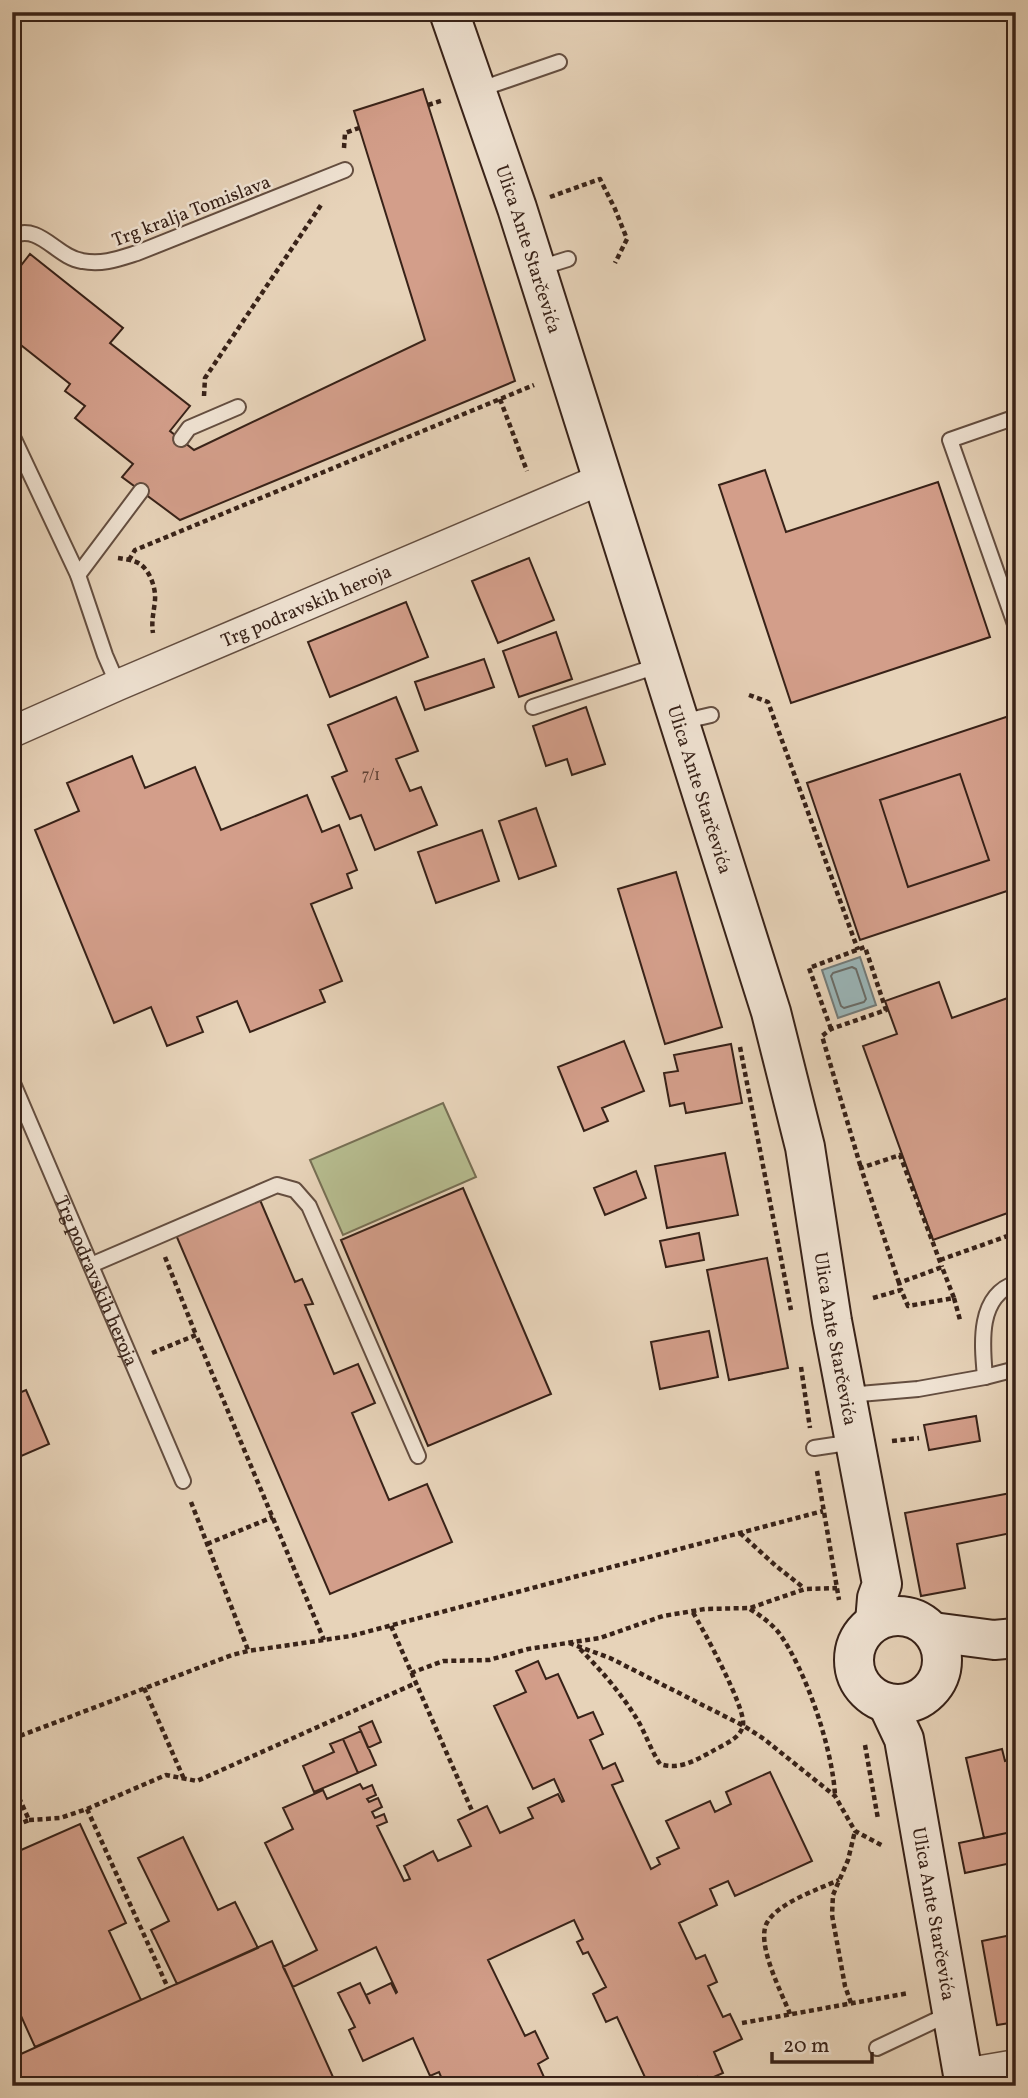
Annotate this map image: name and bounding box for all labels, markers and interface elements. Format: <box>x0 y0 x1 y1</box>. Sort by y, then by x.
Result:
street label: Ulica Ante Starčevića <box>488 162 567 337</box>
street label: Trg kralja Tomislava <box>109 170 275 254</box>
street label: Trg podravskih heroja <box>217 559 396 655</box>
street label: Ulica Ante Starčevića <box>660 702 738 878</box>
house number: 7/1 <box>362 765 380 787</box>
street label: Trg podravskih heroja <box>48 1192 143 1371</box>
street label: Ulica Ante Starčevića <box>806 1250 863 1428</box>
street label: Ulica Ante Starčevića <box>905 1825 961 2003</box>
scale bar <box>772 2021 872 2065</box>
text: 20 m <box>783 2032 829 2061</box>

